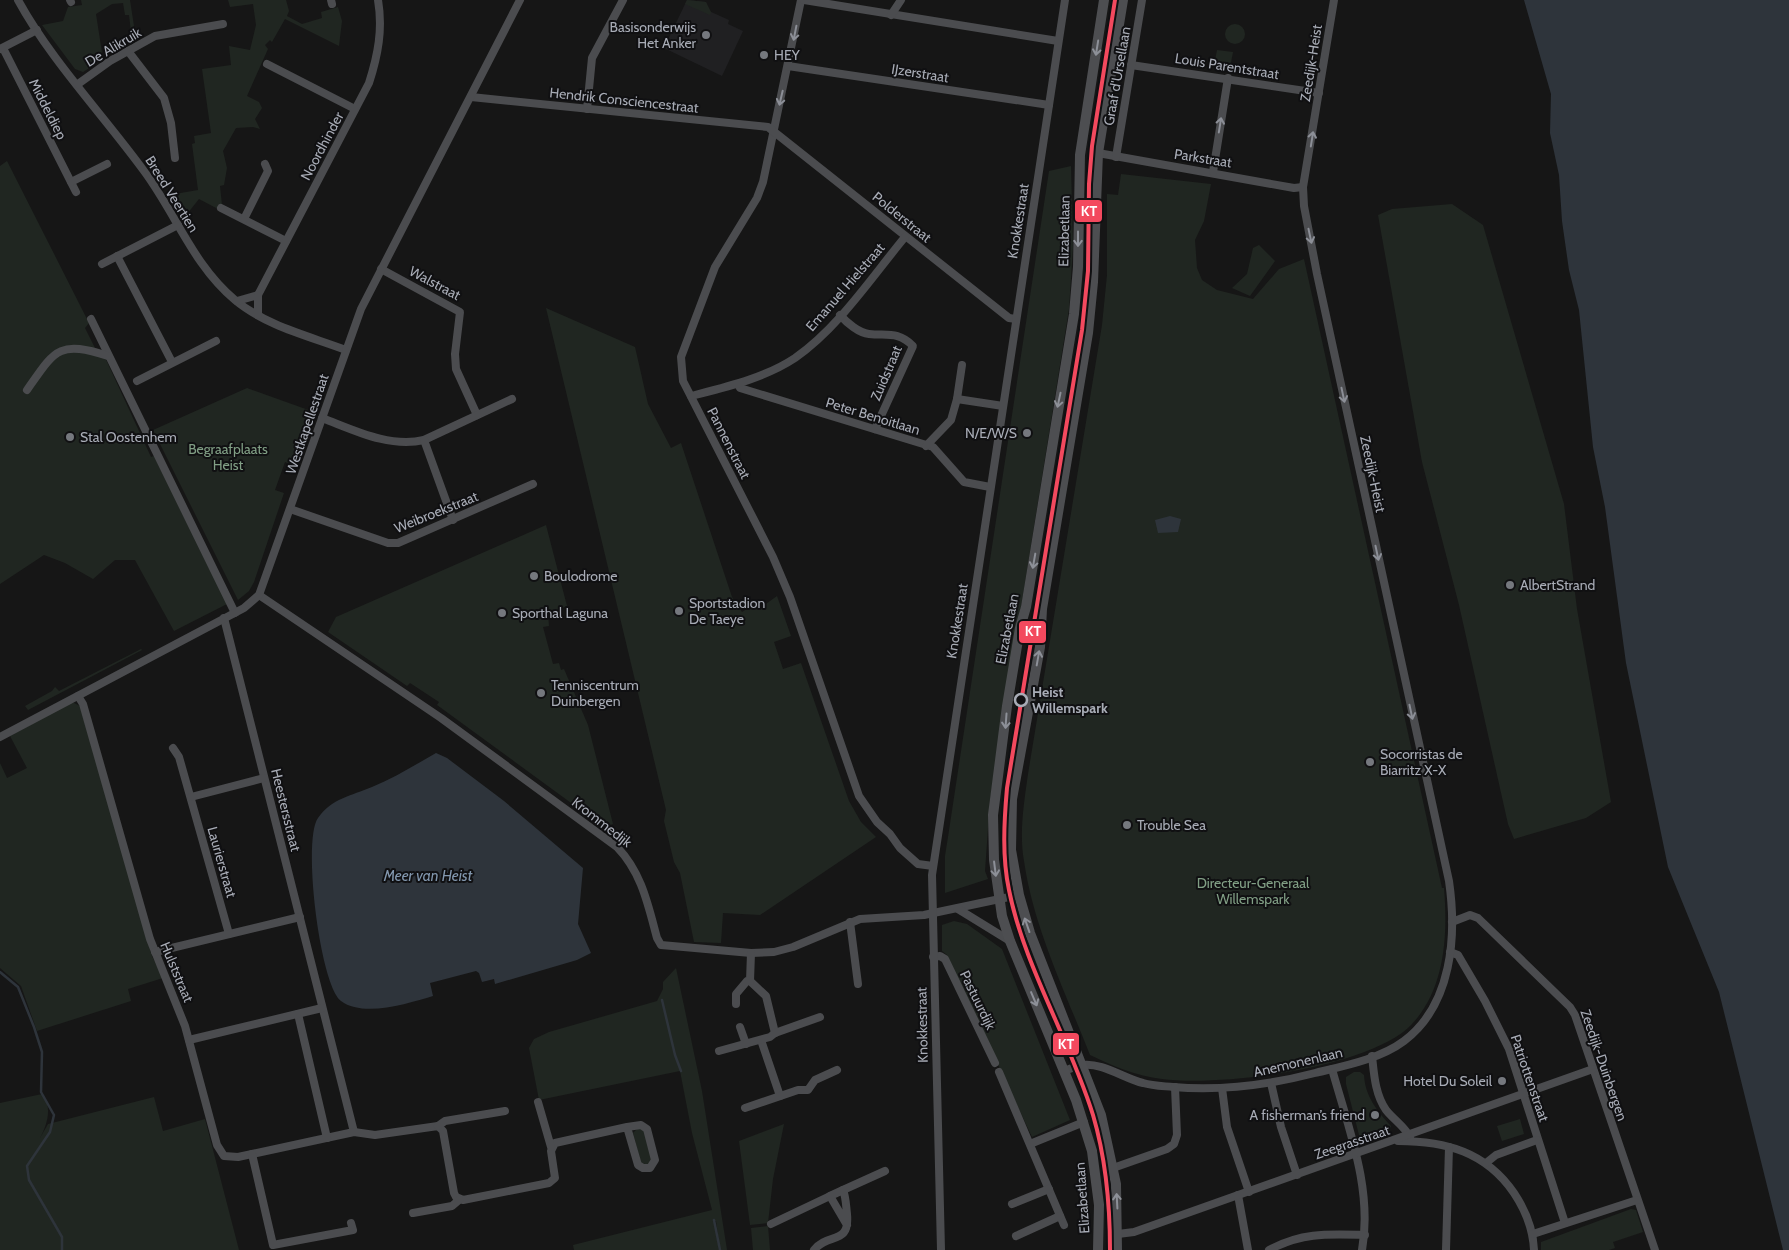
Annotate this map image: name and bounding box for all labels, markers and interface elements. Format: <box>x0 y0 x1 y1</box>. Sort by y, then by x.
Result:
place label: Basisonderwijs Het Anker <box>610 18 697 52</box>
street label: De Alikruik <box>82 23 145 71</box>
street label: Zeedijk-Heist <box>1296 23 1326 103</box>
one-way arrow <box>790 25 800 41</box>
street label: Graaf d'Ursellaan <box>1099 25 1135 127</box>
marker: Basisonderwijs Het Anker <box>700 29 712 41</box>
one-way arrow <box>1091 40 1101 56</box>
place label: HEY <box>774 46 801 64</box>
marker: HEY <box>758 49 770 61</box>
street label: Louis Parentstraat <box>1174 49 1281 83</box>
street label: IJzerstraat <box>890 60 950 86</box>
street label: Middeldiep <box>25 76 71 143</box>
street label: Hendrik Consciencestraat <box>549 83 700 117</box>
one-way arrow <box>776 89 786 105</box>
street label: Noordhinder <box>296 108 348 183</box>
one-way arrow <box>1216 118 1226 134</box>
one-way arrow <box>1307 132 1317 148</box>
street label: Parkstraat <box>1173 145 1233 171</box>
street label: Breed Veertien <box>141 152 203 236</box>
street label: Knokkestraat <box>1003 182 1033 260</box>
street label: Polderstraat <box>869 188 935 247</box>
street label: Elizabetlaan <box>1054 195 1074 267</box>
line badge: KT <box>1074 199 1103 223</box>
text: KT <box>1081 202 1098 220</box>
one-way arrow <box>1306 227 1315 243</box>
one-way arrow <box>1073 231 1083 247</box>
street label: Emanuel Hielstraat <box>802 239 889 335</box>
street label: Walstraat <box>406 262 464 304</box>
street label: Zuidstraat <box>866 342 906 403</box>
street label: Westkapellestraat <box>281 371 333 476</box>
one-way arrow <box>1338 386 1348 402</box>
one-way arrow <box>1053 392 1063 408</box>
street label: Peter Benoitlaan <box>824 393 923 439</box>
street label: Pannenstraat <box>703 404 755 482</box>
place label: N/E/W/S <box>965 424 1017 442</box>
marker: N/E/W/S <box>1021 427 1033 439</box>
place label: Stal Oostenhem <box>80 428 177 446</box>
marker: Stal Oostenhem <box>64 431 76 443</box>
street label: Zeedijk-Heist <box>1356 434 1390 514</box>
park label: Begraafplaats Heist <box>188 440 268 474</box>
street label: Weibroekstraat <box>391 487 481 537</box>
one-way arrow <box>1373 545 1382 561</box>
one-way arrow <box>1029 553 1039 569</box>
place label: Boulodrome <box>544 567 618 585</box>
marker: Boulodrome <box>528 570 540 582</box>
place label: AlbertStrand <box>1520 576 1595 594</box>
marker: AlbertStrand <box>1504 579 1516 591</box>
street label: Knokkestraat <box>942 582 972 660</box>
street label: Elizabetlaan <box>991 592 1023 666</box>
place label: Sportstadion De Taeye <box>689 594 765 628</box>
place label: Sporthal Laguna <box>512 604 608 622</box>
marker: Sportstadion De Taeye <box>673 605 685 617</box>
marker: Sporthal Laguna <box>496 607 508 619</box>
line badge: KT <box>1018 620 1047 644</box>
text: KT <box>1025 622 1042 640</box>
one-way arrow <box>1033 650 1043 666</box>
place label: Tenniscentrum Duinbergen <box>551 676 639 710</box>
place label: Heist Willemspark <box>1032 683 1108 717</box>
marker: Tenniscentrum Duinbergen <box>535 687 547 699</box>
marker: Heist Willemspark <box>1014 693 1028 707</box>
one-way arrow <box>1407 704 1417 720</box>
one-way arrow <box>1001 712 1011 728</box>
place label: Socorristas de Biarritz X-X <box>1380 745 1463 779</box>
marker: Socorristas de Biarritz X-X <box>1364 756 1376 768</box>
street label: Heestersstraat <box>267 767 305 854</box>
street label: Krommedijk <box>568 793 636 852</box>
place label: Trouble Sea <box>1137 816 1206 834</box>
marker: Trouble Sea <box>1121 819 1133 831</box>
street label: Laurierstraat <box>203 824 241 900</box>
one-way arrow <box>990 860 1000 876</box>
water label: Meer van Heist <box>383 867 473 885</box>
park label: Directeur-Generaal Willemspark <box>1197 874 1310 908</box>
one-way arrow <box>1022 918 1031 933</box>
street label: Hulststraat <box>156 939 198 1005</box>
street label: Pastuurdijk <box>956 967 1000 1033</box>
street label: Knokkestraat <box>912 987 932 1063</box>
one-way arrow <box>1029 991 1039 1006</box>
street label: Zeedijk-Duinbergen <box>1576 1007 1632 1123</box>
line badge: KT <box>1052 1032 1080 1056</box>
street label: Patriottenstraat <box>1507 1032 1553 1124</box>
text: KT <box>1058 1035 1075 1053</box>
street label: Anemonenlaan <box>1252 1043 1345 1081</box>
place label: Hotel Du Soleil <box>1403 1072 1493 1090</box>
marker: Hotel Du Soleil <box>1496 1075 1508 1087</box>
place label: A fisherman’s friend <box>1250 1106 1365 1124</box>
marker: A fisherman’s friend <box>1369 1109 1381 1121</box>
street label: Zeegrasstraat <box>1312 1121 1392 1163</box>
street label: Elizabetlaan <box>1071 1162 1093 1234</box>
one-way arrow <box>1112 1194 1121 1210</box>

